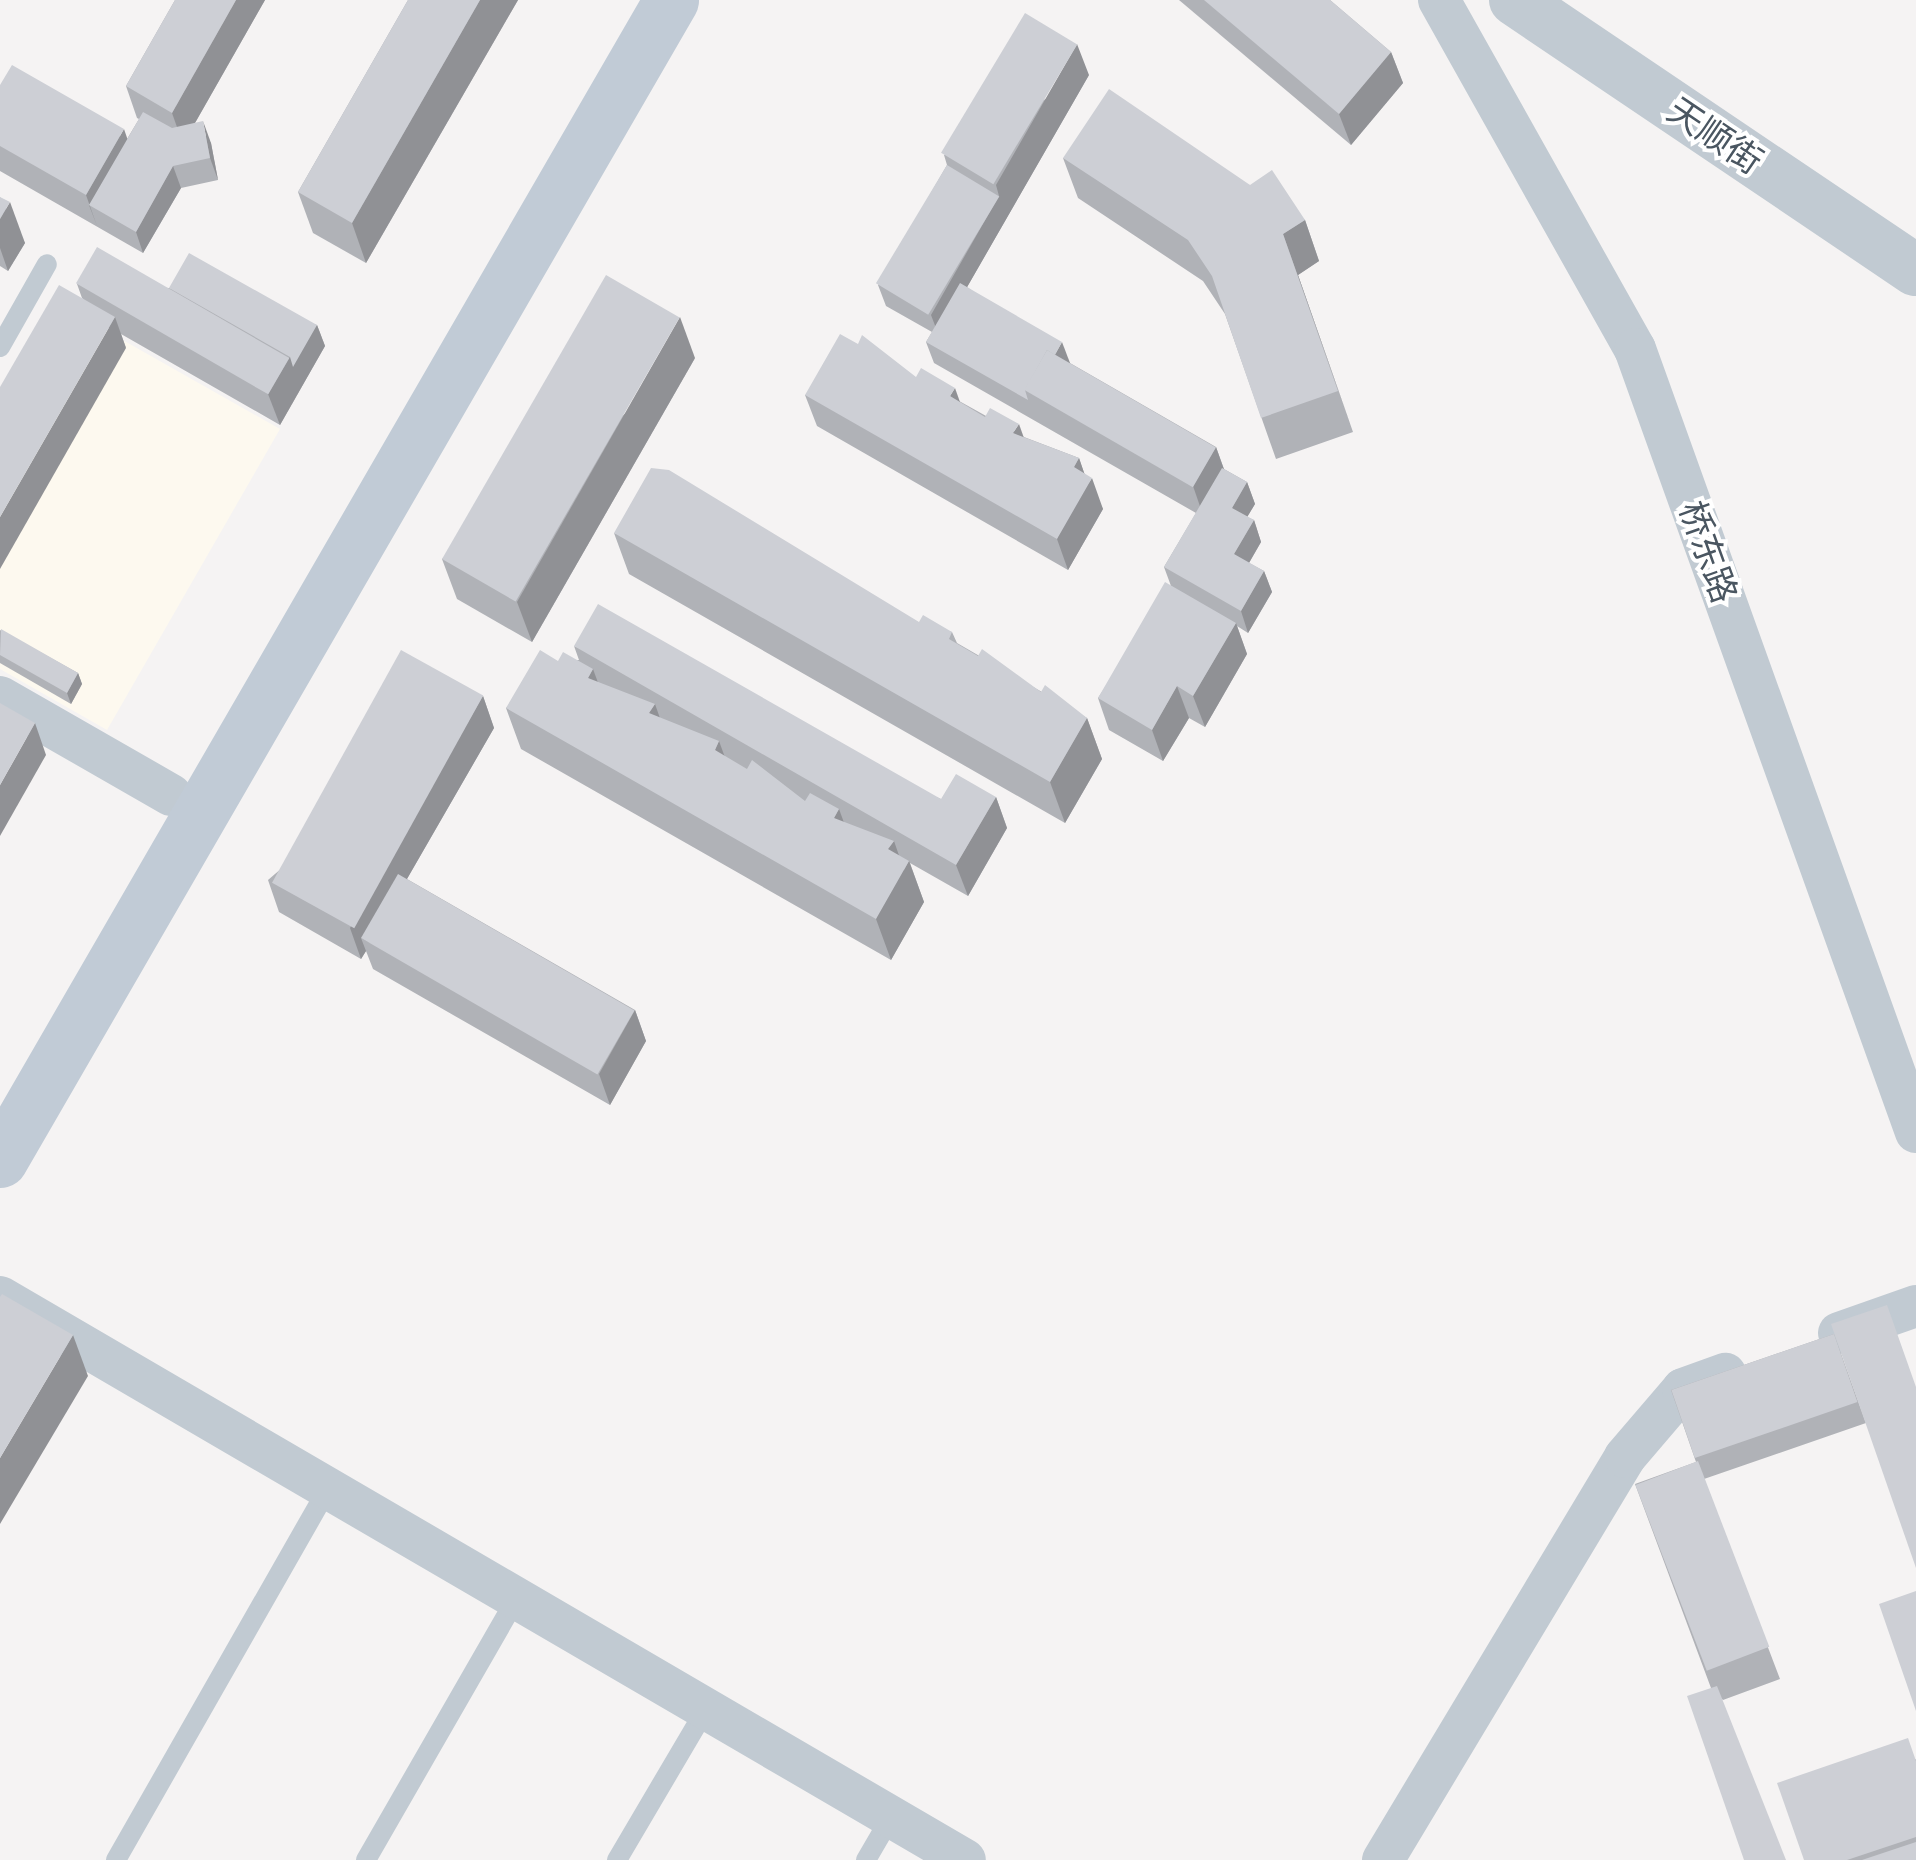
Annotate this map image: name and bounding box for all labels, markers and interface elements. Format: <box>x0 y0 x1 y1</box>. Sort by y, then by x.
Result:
street label: 天顺街 <box>1660 89 1770 183</box>
street label: 桥东路 <box>1670 495 1746 609</box>

